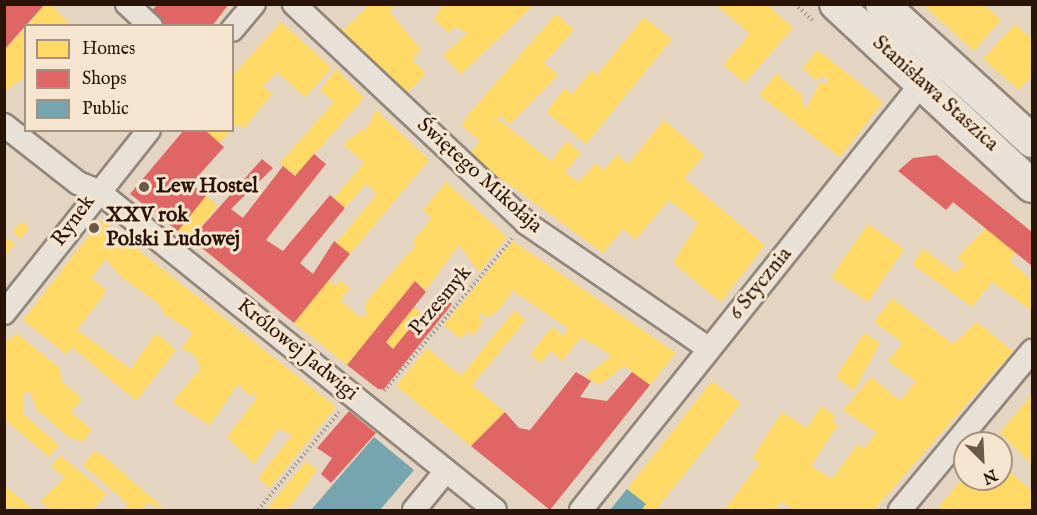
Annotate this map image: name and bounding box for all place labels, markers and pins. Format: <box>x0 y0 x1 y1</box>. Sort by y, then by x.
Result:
place label: Lew Hostel <box>156 174 258 200</box>
marker: Lew Hostel <box>137 180 151 194</box>
place label: XXV rok Polski Ludowej <box>106 203 240 253</box>
marker: XXV rok Polski Ludowej <box>87 221 101 235</box>

